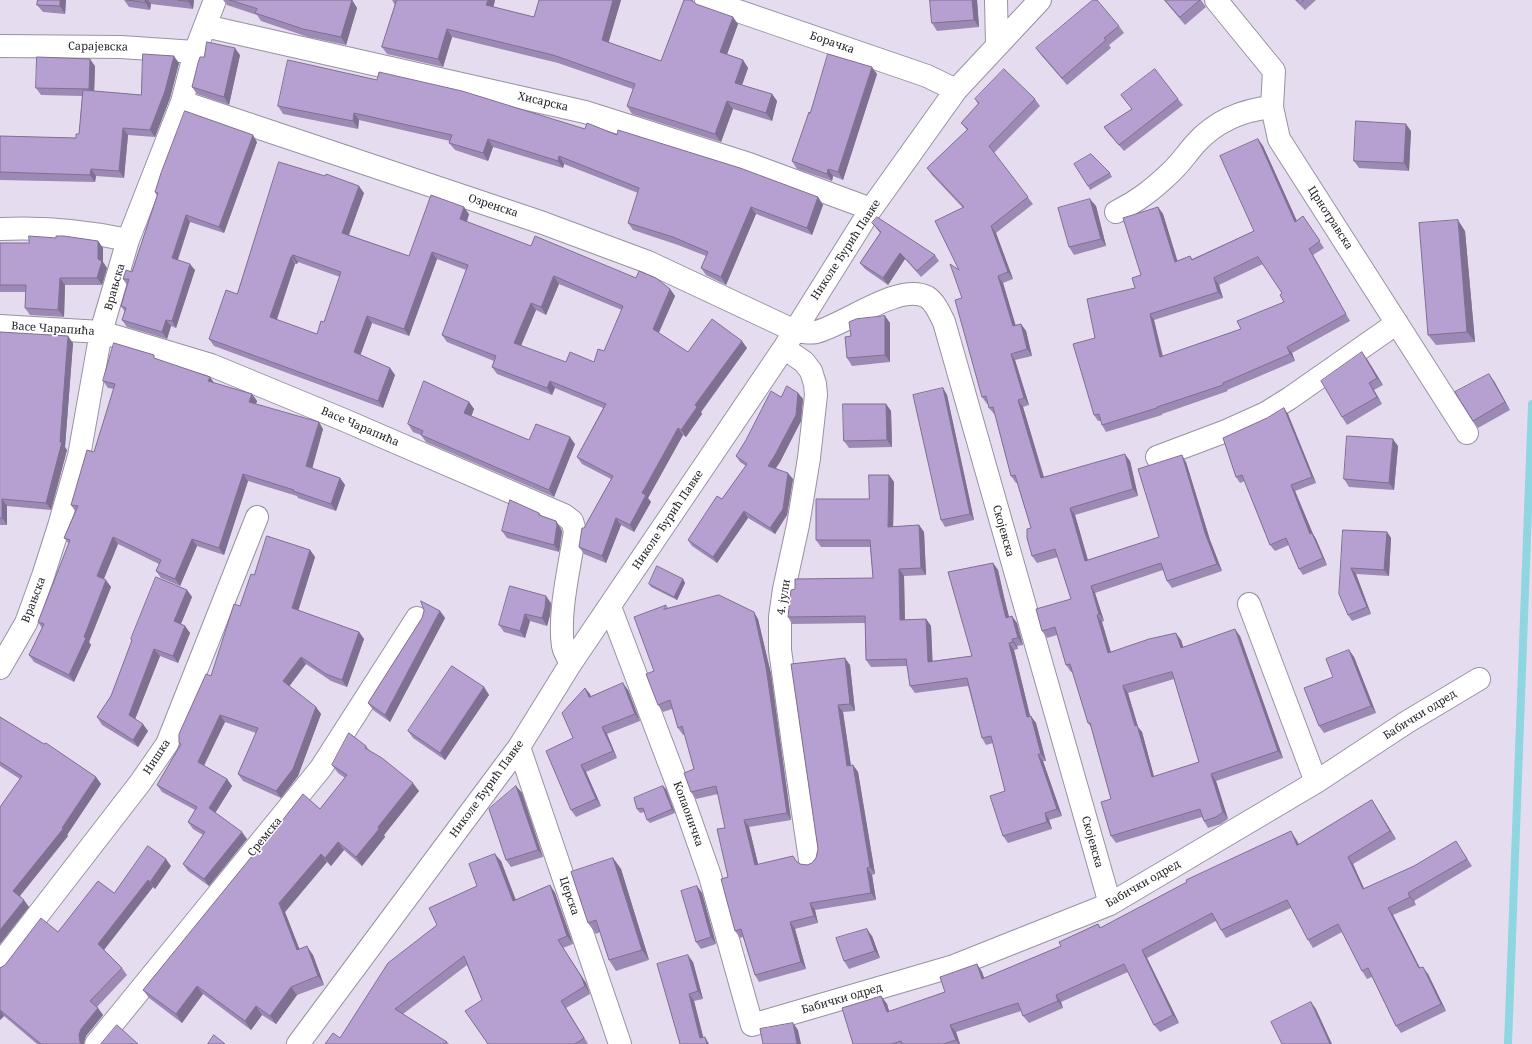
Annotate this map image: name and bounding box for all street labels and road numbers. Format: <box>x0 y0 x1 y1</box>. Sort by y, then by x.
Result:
street label: Борачка <box>808 29 856 57</box>
street label: Сарајевска <box>68 40 128 54</box>
street label: Хисарска <box>516 90 570 114</box>
street label: Црнотравска <box>1305 184 1355 252</box>
street label: Озренска <box>466 192 520 220</box>
street label: Николе Ђурић Павке <box>809 197 883 303</box>
street label: Врањска <box>102 262 128 312</box>
street label: Васе Чарапића <box>11 319 95 339</box>
street label: Васе Чарапића <box>319 405 401 449</box>
street label: Николе Ђурић Павке <box>630 468 706 572</box>
street label: Скојевска <box>989 504 1017 558</box>
street label: Врањска <box>19 575 49 625</box>
street label: 4. јули <box>775 578 793 616</box>
street label: Бабички одред <box>1381 687 1459 743</box>
street label: Нишка <box>141 737 173 777</box>
street label: Николе Ђурић Павке <box>447 738 527 840</box>
street label: Копаоничка <box>670 780 706 848</box>
street label: Сремска <box>245 815 285 859</box>
street label: Скојевска <box>1078 815 1106 869</box>
street label: Бабички одред <box>1104 857 1182 911</box>
street label: Церска <box>556 875 582 917</box>
street label: Бабички одред <box>800 981 884 1017</box>

